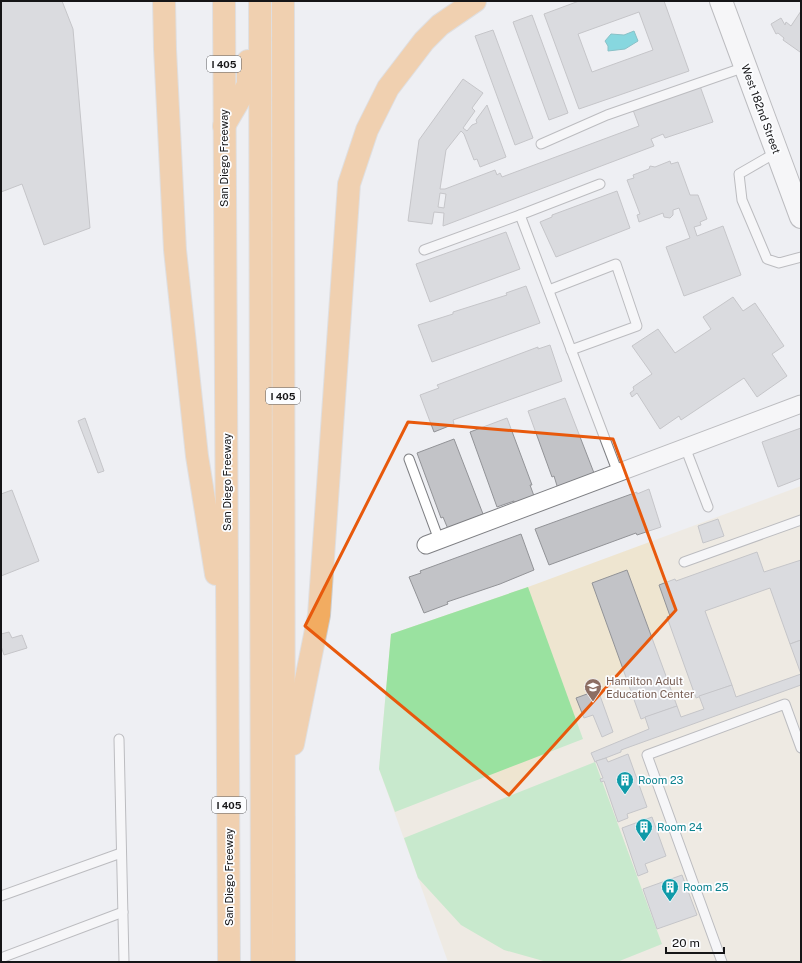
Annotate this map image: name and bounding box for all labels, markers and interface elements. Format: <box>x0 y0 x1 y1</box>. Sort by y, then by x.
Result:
road number: I 405 <box>207 56 241 72</box>
street label: West 182nd Street <box>739 63 783 155</box>
street label: San Diego Freeway <box>218 109 230 207</box>
road number: I 405 <box>266 388 300 404</box>
street label: San Diego Freeway <box>221 433 233 531</box>
place label: Hamilton Adult Education Center <box>606 675 694 700</box>
school or university icon: Hamilton Adult Education Center <box>583 677 603 702</box>
building icon: Room 23 <box>615 770 635 795</box>
place label: Room 23 <box>638 774 683 786</box>
road number: I 405 <box>212 797 246 813</box>
building icon: Room 24 <box>634 817 654 842</box>
place label: Room 24 <box>657 821 702 833</box>
street label: San Diego Freeway <box>223 828 235 926</box>
building icon: Room 25 <box>660 877 680 902</box>
place label: Room 25 <box>683 881 729 893</box>
scale bar <box>666 929 724 955</box>
text: 20 m <box>672 936 700 950</box>

